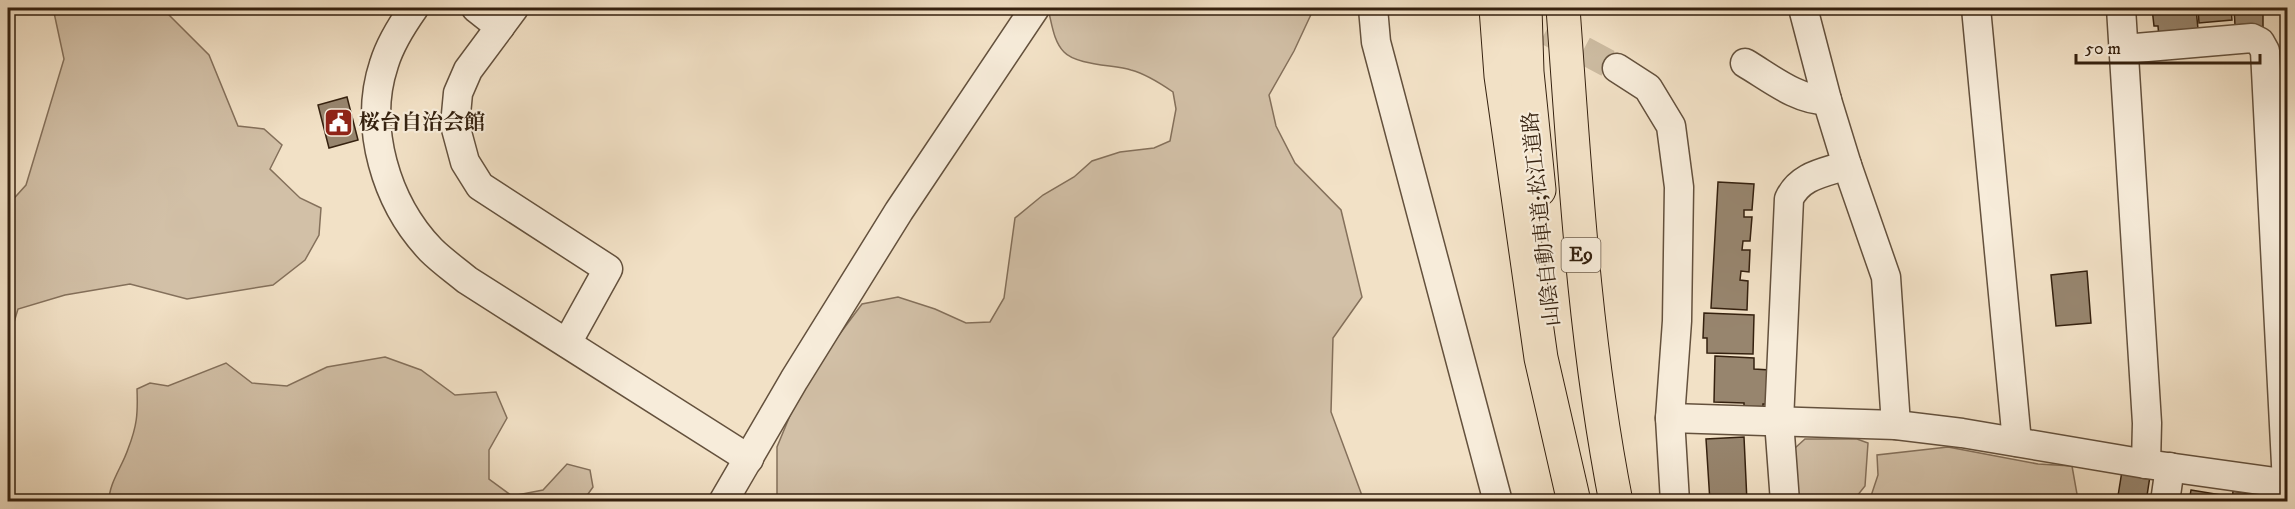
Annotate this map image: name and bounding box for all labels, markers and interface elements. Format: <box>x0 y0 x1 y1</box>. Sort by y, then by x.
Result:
scale bar <box>2076 27 2260 65</box>
text: 50 m <box>2085 38 2121 60</box>
public building icon: 桜台自治会館 <box>322 107 354 139</box>
place label: 桜台自治会館 <box>359 110 485 136</box>
street label: 山陰自動車道;松江道路 <box>1518 110 1566 328</box>
road number: E9 <box>1562 238 1600 272</box>

